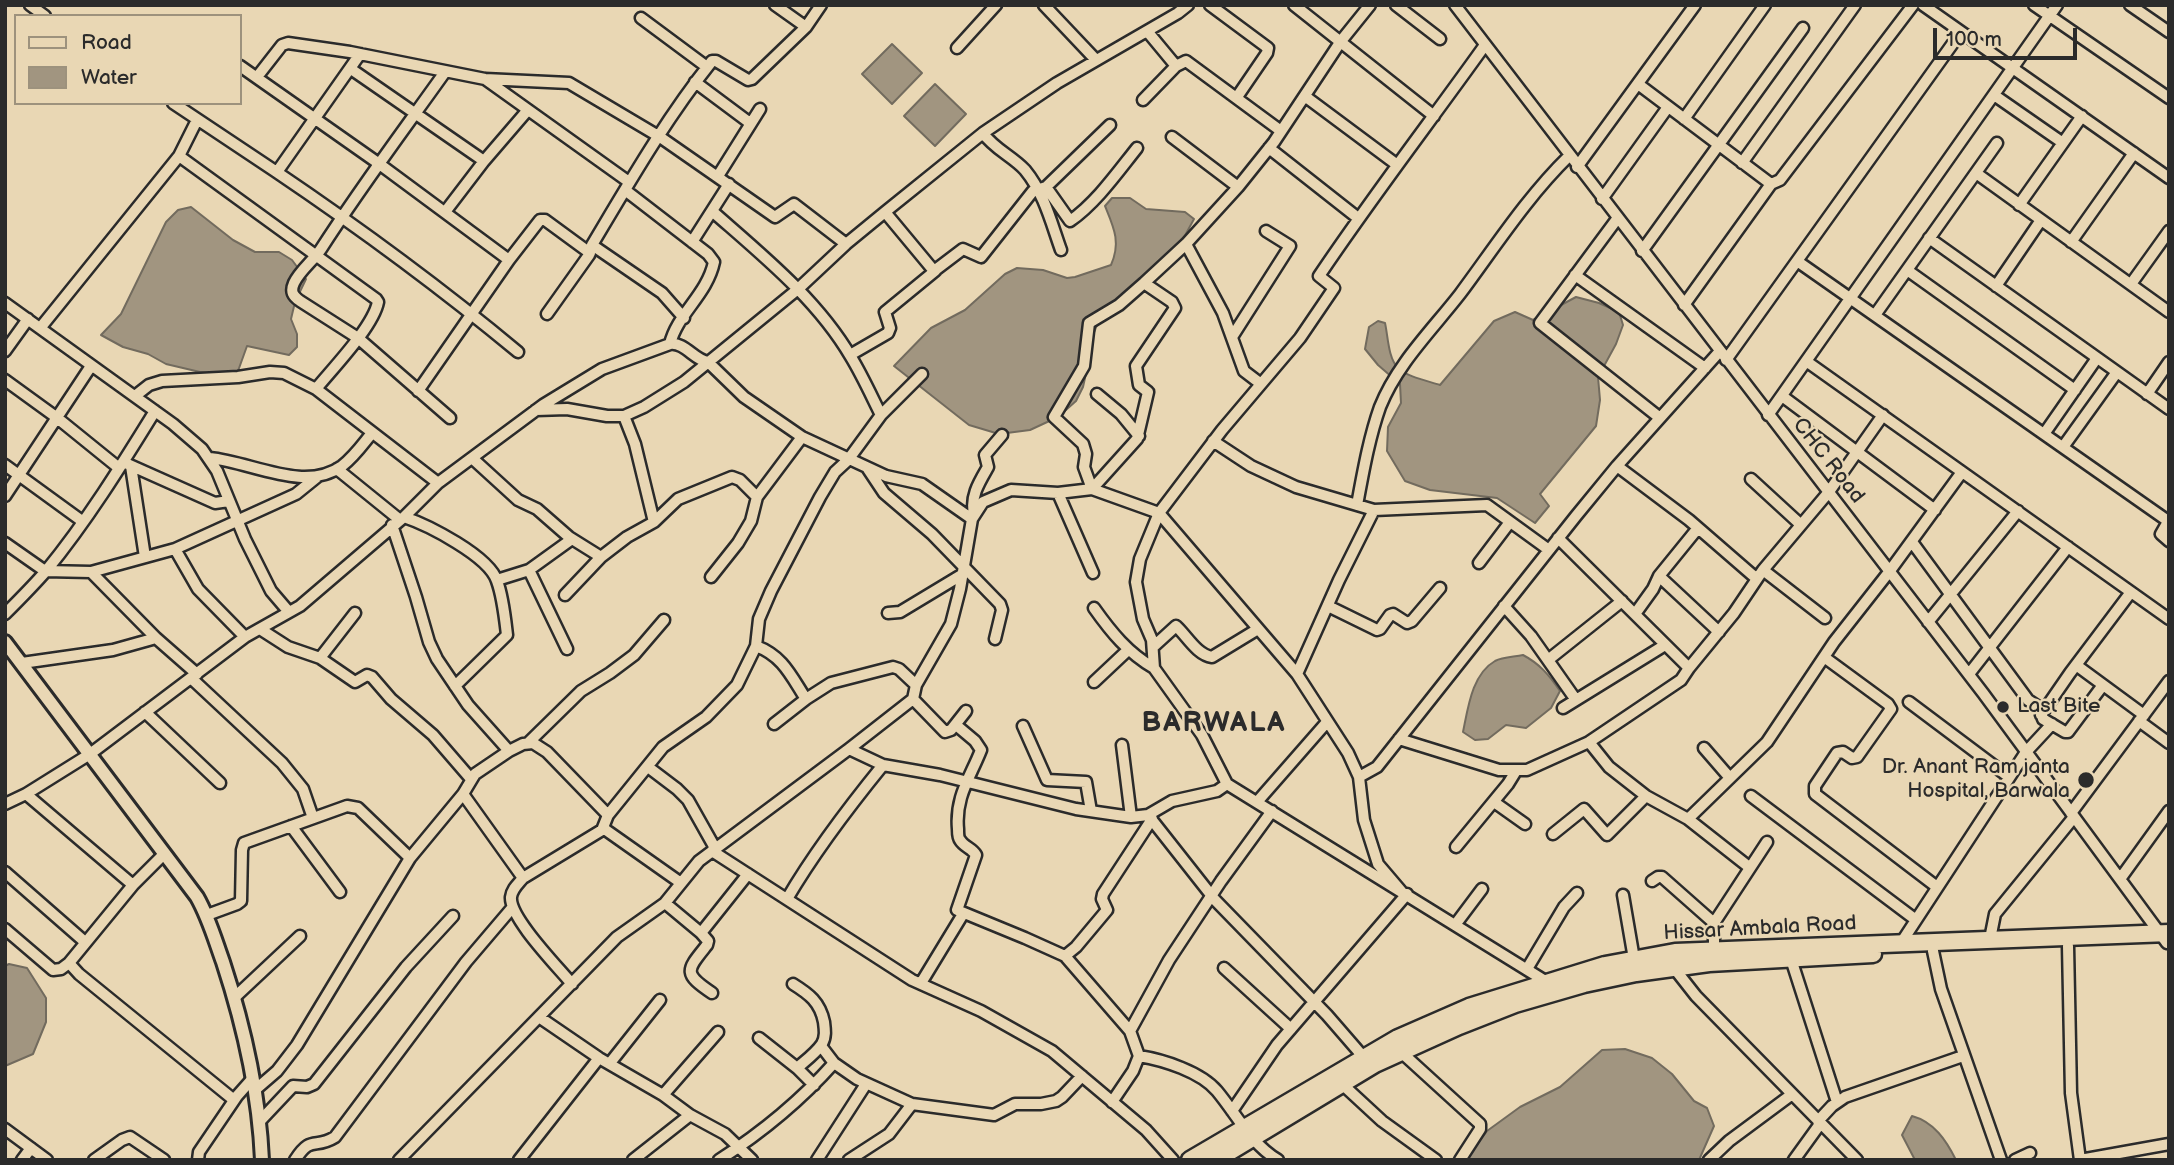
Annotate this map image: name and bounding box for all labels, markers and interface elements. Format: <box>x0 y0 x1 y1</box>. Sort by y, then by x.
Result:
legend <box>14 14 242 105</box>
scale bar <box>1936 14 2080 58</box>
text: 100 m <box>1946 27 2002 52</box>
text: Road <box>81 30 132 55</box>
text: Water <box>81 65 137 90</box>
street label: CHC Road <box>1787 413 1869 509</box>
place label: Last Bite <box>2017 694 2100 720</box>
marker: Last Bite <box>1995 699 2011 715</box>
district label: BARWALA <box>1142 707 1286 741</box>
place label: Dr. Anant Ram janta Hospital, Barwala <box>1882 755 2070 805</box>
marker: Dr. Anant Ram janta Hospital, Barwala <box>2076 770 2096 790</box>
street label: Hissar Ambala Road <box>1663 911 1857 947</box>

